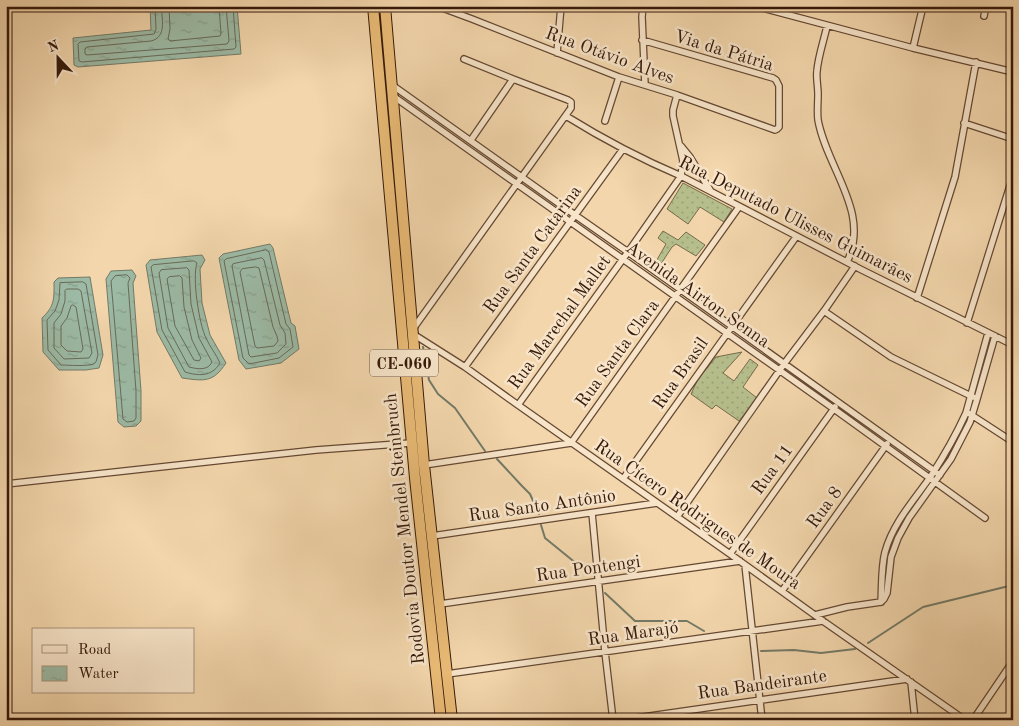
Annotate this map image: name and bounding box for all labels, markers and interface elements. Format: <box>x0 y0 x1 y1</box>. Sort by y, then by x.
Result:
street label: Rua Otávio Alves <box>543 24 677 88</box>
street label: Via da Pátria <box>672 27 776 75</box>
north arrow <box>32 32 82 82</box>
text: N <box>46 38 61 55</box>
street label: Rua Deputado Ulisses Guimarães <box>676 153 916 287</box>
street label: Rua Santa Catarina <box>480 182 585 317</box>
street label: Avenida Airton Senna <box>622 238 773 351</box>
street label: Rua Marechal Mallet <box>505 252 614 393</box>
street label: Rua Santa Clara <box>573 296 663 411</box>
street label: Rua Brasil <box>650 334 712 413</box>
road number: CE-060 <box>370 349 438 376</box>
street label: Rodovia Doutor Mendel Steinbruch <box>382 392 428 665</box>
street label: Rua Cícero Rodrigues de Moura <box>591 437 804 593</box>
street label: Rua 11 <box>749 441 797 498</box>
street label: Rua 8 <box>804 483 846 532</box>
street label: Rua Santo Antônio <box>467 487 617 525</box>
street label: Rua Pontengi <box>535 553 642 585</box>
street label: Rua Marajó <box>587 619 680 649</box>
legend <box>32 628 195 694</box>
text: Road <box>78 643 112 658</box>
text: Water <box>78 667 119 682</box>
street label: Rua Bandeirante <box>696 667 828 703</box>

